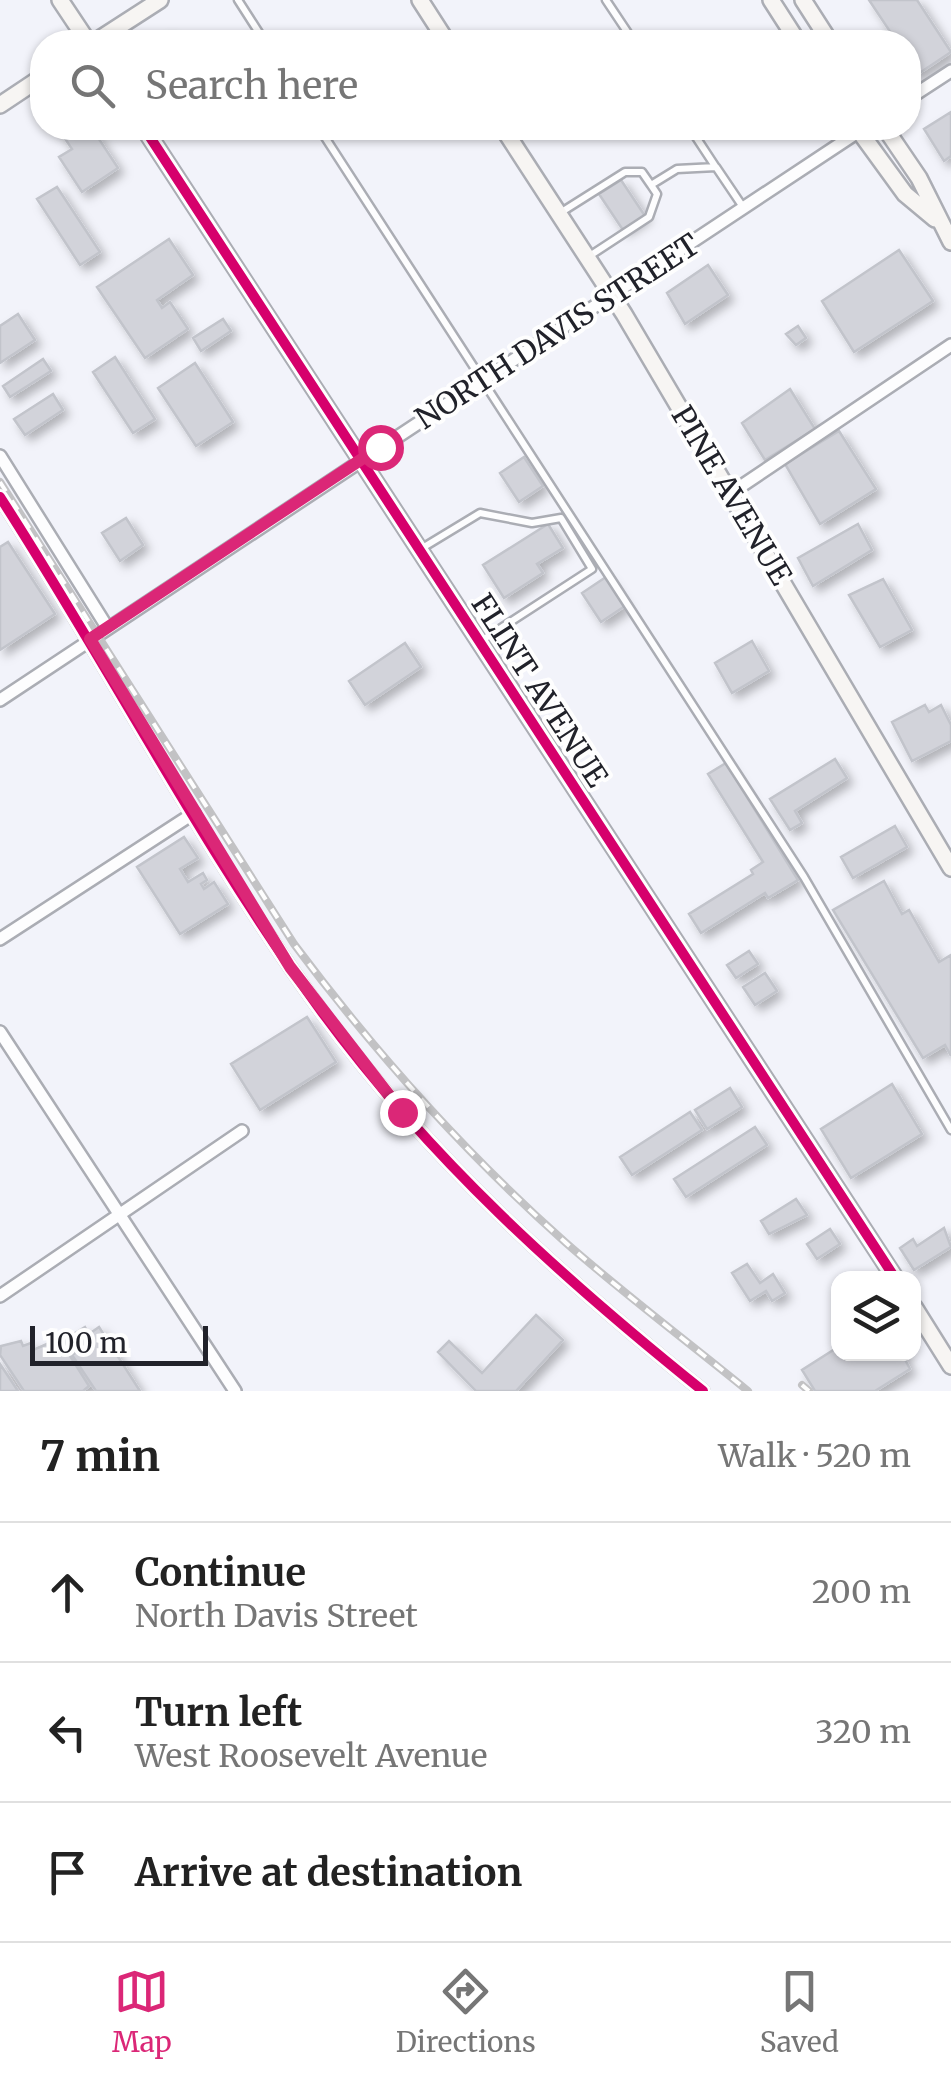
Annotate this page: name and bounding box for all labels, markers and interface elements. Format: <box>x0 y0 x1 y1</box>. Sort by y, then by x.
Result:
search box <box>30 30 921 140</box>
icon: search <box>65 58 120 113</box>
text: Search here <box>145 62 358 109</box>
street label: NORTH DAVIS STREET <box>408 225 706 437</box>
street label: PINE AVENUE <box>664 398 800 592</box>
route start <box>358 425 404 471</box>
street label: FLINT AVENUE <box>463 586 617 794</box>
route end <box>380 1090 426 1136</box>
map controls <box>831 1271 921 1361</box>
button: layers <box>831 1271 921 1361</box>
scale bar <box>30 1321 208 1366</box>
text: 100 m <box>45 1325 127 1361</box>
text: 7 min <box>40 1430 160 1482</box>
text: Walk · 520 m <box>718 1436 911 1476</box>
text: Continue <box>135 1549 306 1596</box>
icon: ahead <box>40 1565 95 1620</box>
text: 200 m <box>812 1572 911 1612</box>
text: North Davis Street <box>135 1596 418 1636</box>
text: Turn left <box>135 1689 302 1736</box>
icon: left <box>40 1705 95 1760</box>
text: 320 m <box>815 1712 911 1752</box>
text: West Roosevelt Avenue <box>135 1736 487 1776</box>
icon: arrive <box>40 1845 95 1900</box>
text: Arrive at destination <box>135 1849 522 1896</box>
tab: Map <box>112 1964 172 2060</box>
tab: Directions <box>396 1964 536 2060</box>
tab: Saved <box>760 1964 839 2060</box>

